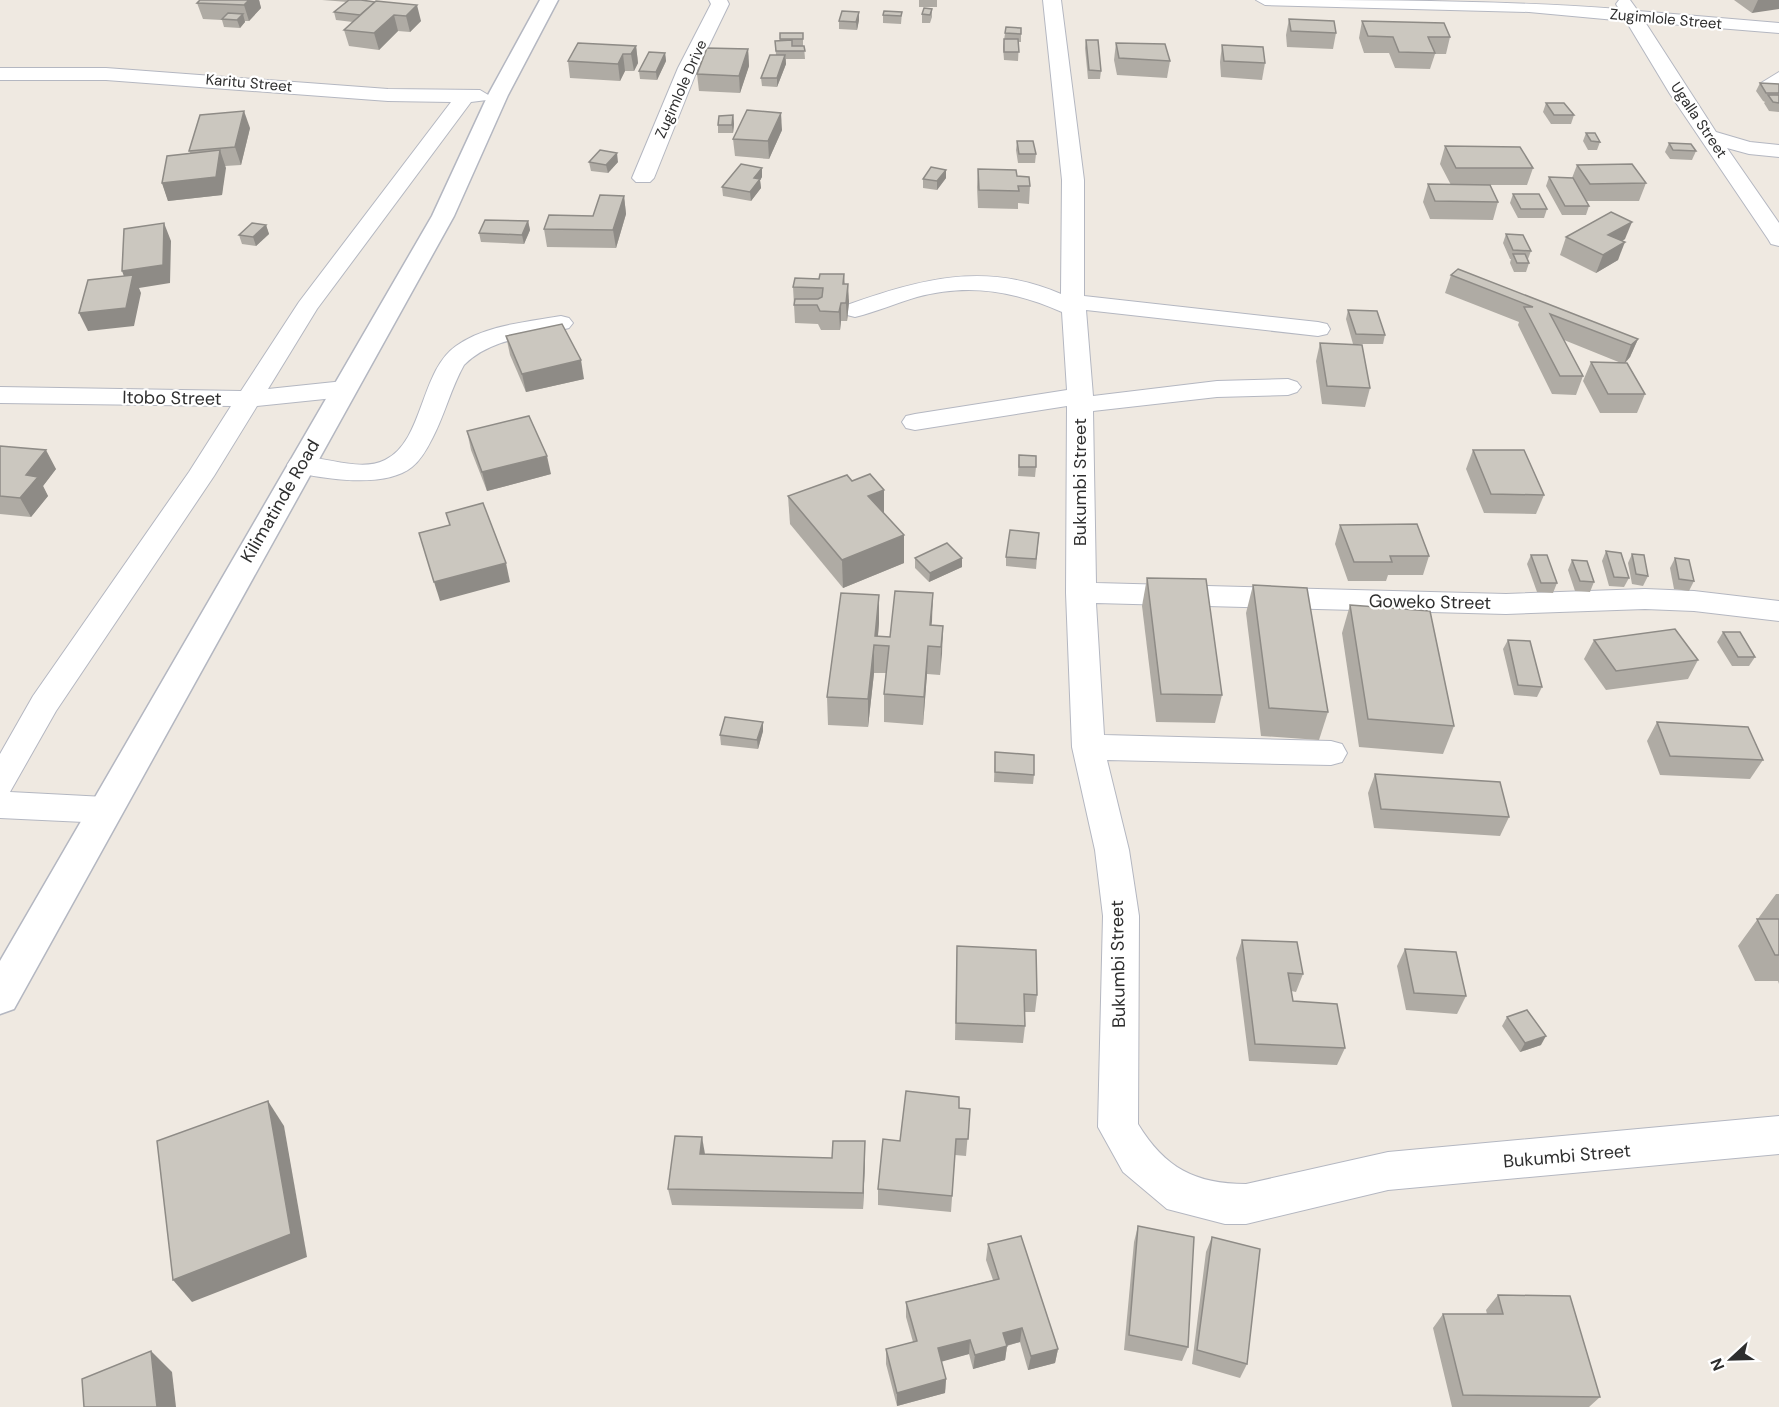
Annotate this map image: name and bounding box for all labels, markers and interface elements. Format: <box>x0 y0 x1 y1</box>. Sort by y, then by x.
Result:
street label: Zugimlole Street <box>1609 4 1723 34</box>
street label: Zugimlole Drive <box>650 37 712 141</box>
street label: Karitu Street <box>205 69 293 97</box>
street label: Ugalla Street <box>1666 78 1732 162</box>
street label: Itobo Street <box>122 385 222 411</box>
street label: Bukumbi Street <box>1068 418 1092 546</box>
street label: Kilimatinde Road <box>235 435 325 567</box>
street label: Goweko Street <box>1369 589 1491 615</box>
street label: Bukumbi Street <box>1105 900 1131 1028</box>
street label: Bukumbi Street <box>1502 1138 1632 1174</box>
north arrow <box>1701 1329 1761 1389</box>
text: N <box>1706 1355 1729 1374</box>

